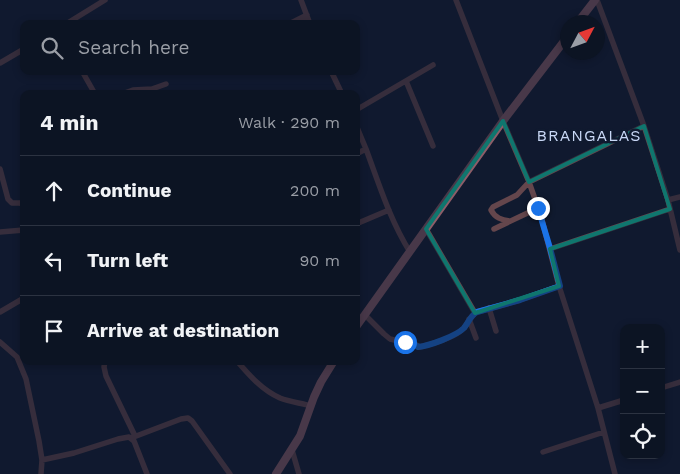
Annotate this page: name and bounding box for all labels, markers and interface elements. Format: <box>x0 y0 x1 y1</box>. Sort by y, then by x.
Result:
north arrow <box>560 15 605 60</box>
search box <box>20 20 360 75</box>
icon: search <box>38 34 66 62</box>
text: Search here <box>78 36 189 59</box>
text: 4 min <box>40 110 98 135</box>
text: Walk · 290 m <box>238 113 340 132</box>
district label: BRANGALAS <box>537 126 641 145</box>
icon: ahead <box>40 177 68 205</box>
text: Continue <box>87 179 171 202</box>
text: 200 m <box>290 181 340 200</box>
route end <box>527 197 550 220</box>
icon: left <box>40 247 68 275</box>
text: Turn left <box>87 249 168 272</box>
text: 90 m <box>299 251 340 270</box>
icon: arrive <box>40 317 68 345</box>
text: Arrive at destination <box>87 319 279 342</box>
map controls <box>620 324 665 459</box>
button: + <box>620 324 665 369</box>
route start <box>394 331 417 354</box>
button: − <box>620 369 665 414</box>
button: locate <box>620 414 665 459</box>

